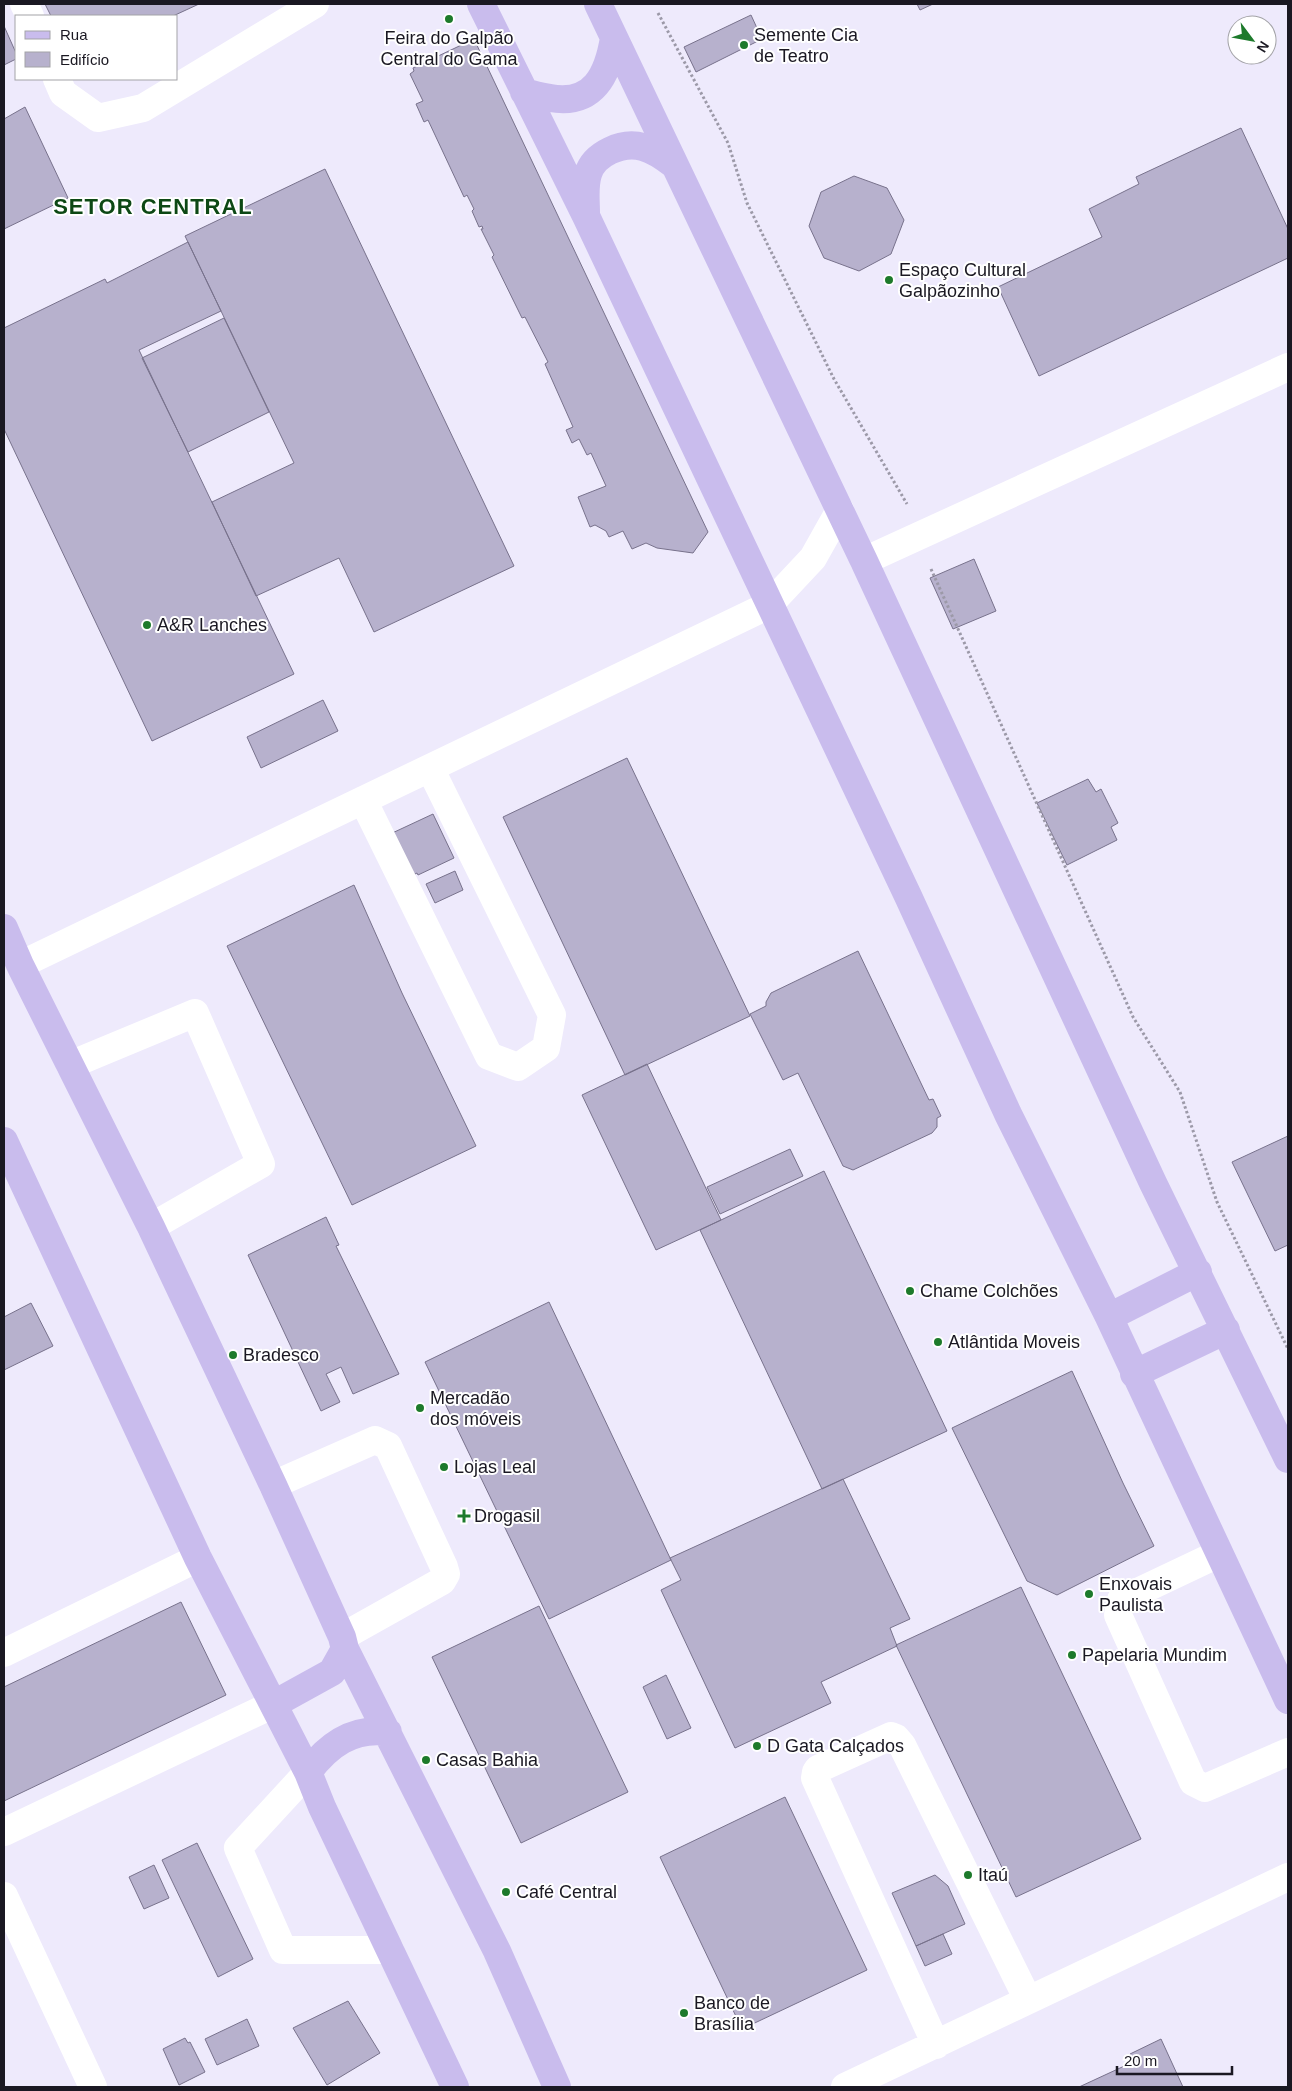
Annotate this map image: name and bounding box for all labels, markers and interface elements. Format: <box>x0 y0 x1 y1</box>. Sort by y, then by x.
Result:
marker: Feira do Galpão Central do Gama <box>443 13 455 25</box>
legend <box>15 15 178 80</box>
north arrow <box>1227 15 1277 65</box>
place label: Semente Cia de Teatro <box>754 25 859 66</box>
text: Rua <box>60 26 88 43</box>
place label: Feira do Galpão Central do Gama <box>380 28 519 69</box>
text: N <box>1254 38 1272 55</box>
marker: Semente Cia de Teatro <box>738 39 750 51</box>
text: Edifício <box>60 51 109 68</box>
district label: SETOR CENTRAL <box>53 194 253 219</box>
place label: Espaço Cultural Galpãozinho <box>899 260 1026 301</box>
marker: Espaço Cultural Galpãozinho <box>883 274 895 286</box>
place label: A&R Lanches <box>157 615 267 635</box>
marker: A&R Lanches <box>141 619 153 631</box>
place label: Chame Colchões <box>920 1281 1058 1301</box>
marker: Chame Colchões <box>904 1285 916 1297</box>
place label: Atlântida Moveis <box>948 1332 1080 1352</box>
marker: Atlântida Moveis <box>932 1336 944 1348</box>
place label: Bradesco <box>243 1345 319 1365</box>
marker: Bradesco <box>227 1349 239 1361</box>
place label: Mercadão dos móveis <box>430 1388 521 1429</box>
marker: Mercadão dos móveis <box>414 1402 426 1414</box>
place label: Lojas Leal <box>454 1457 536 1477</box>
marker: Lojas Leal <box>438 1461 450 1473</box>
place label: Drogasil <box>474 1506 540 1526</box>
marker: Drogasil <box>458 1510 470 1522</box>
place label: Enxovais Paulista <box>1099 1574 1172 1615</box>
marker: Enxovais Paulista <box>1083 1588 1095 1600</box>
place label: Papelaria Mundim <box>1082 1645 1227 1665</box>
marker: Papelaria Mundim <box>1066 1649 1078 1661</box>
place label: D Gata Calçados <box>767 1736 904 1756</box>
marker: D Gata Calçados <box>751 1740 763 1752</box>
place label: Casas Bahia <box>436 1750 539 1770</box>
marker: Casas Bahia <box>420 1754 432 1766</box>
place label: Itaú <box>978 1865 1008 1885</box>
marker: Itaú <box>962 1869 974 1881</box>
place label: Café Central <box>516 1882 617 1902</box>
marker: Café Central <box>500 1886 512 1898</box>
place label: Banco de Brasília <box>694 1993 770 2034</box>
marker: Banco de Brasília <box>678 2007 690 2019</box>
scale bar <box>1117 2044 1232 2076</box>
text: 20 m <box>1124 2052 1157 2069</box>

